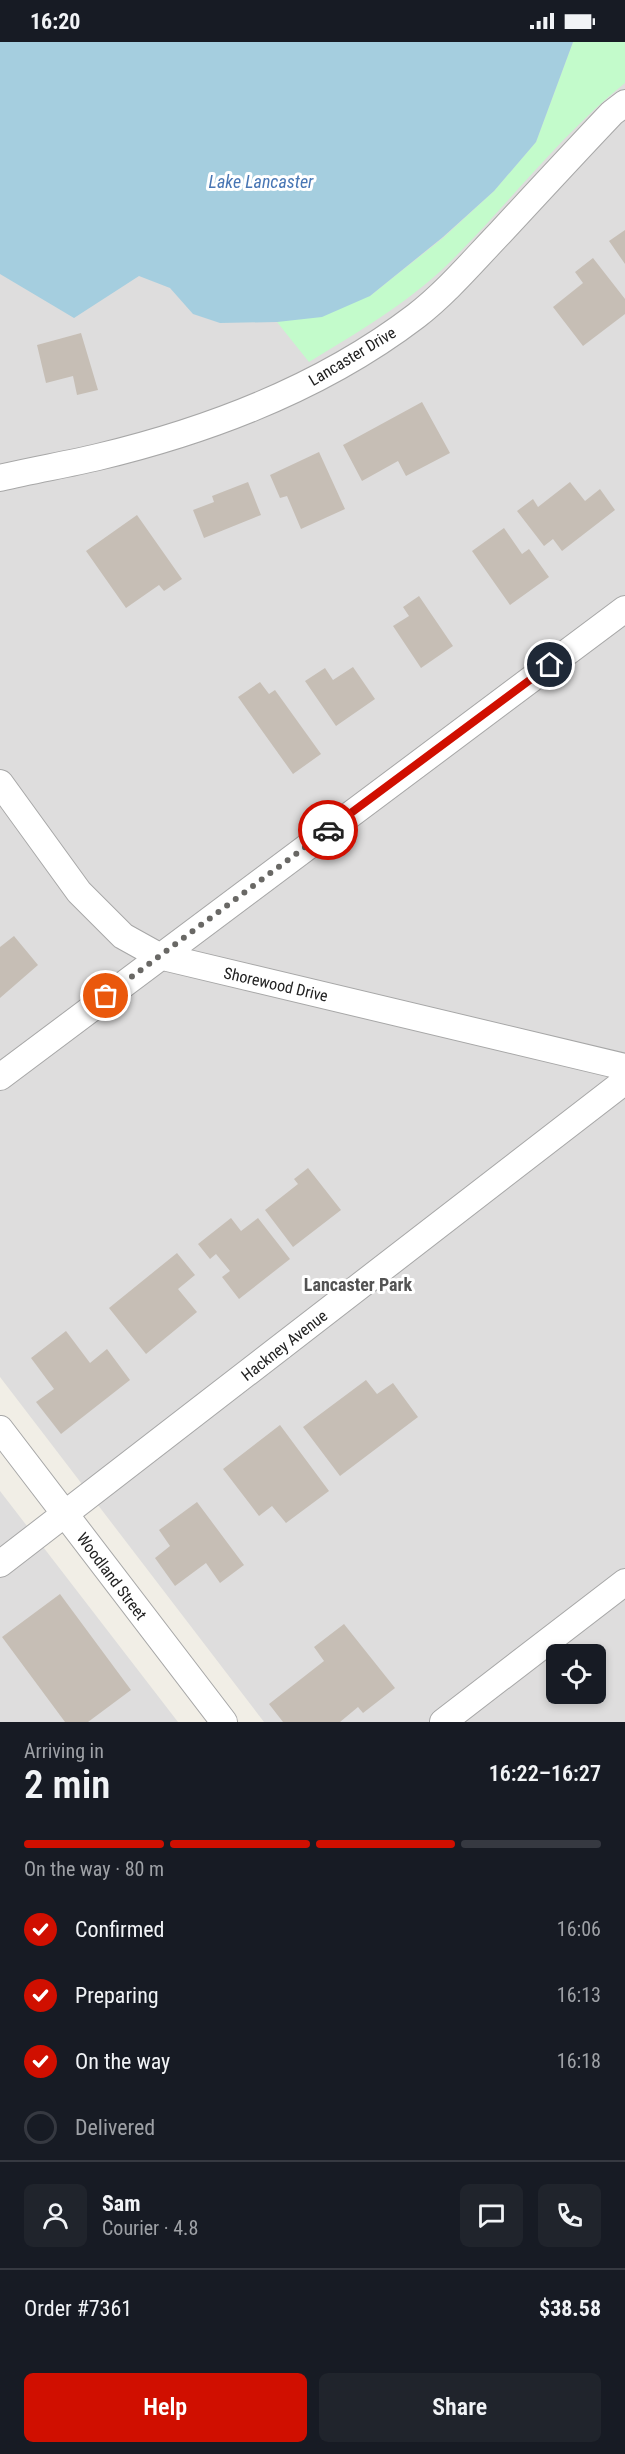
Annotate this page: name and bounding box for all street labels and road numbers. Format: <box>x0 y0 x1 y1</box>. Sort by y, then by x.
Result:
street label: Lancaster Drive <box>305 323 399 390</box>
street label: Shorewood Drive <box>222 963 330 1006</box>
street label: Hackney Avenue <box>238 1306 331 1385</box>
street label: Woodland Street <box>73 1529 151 1624</box>

